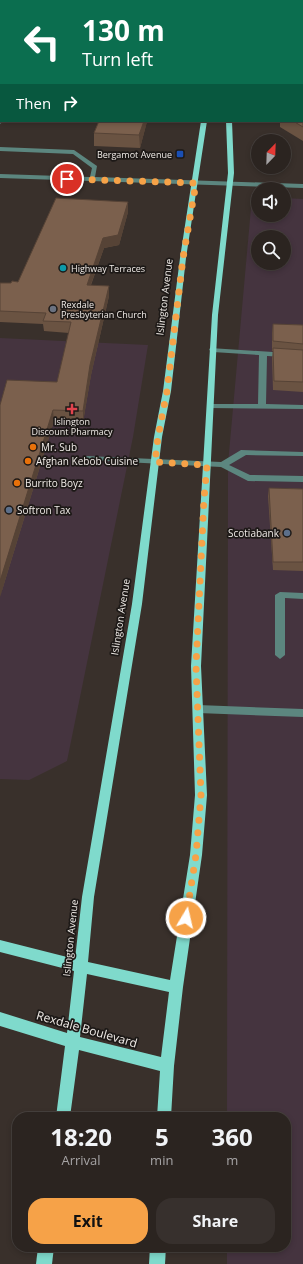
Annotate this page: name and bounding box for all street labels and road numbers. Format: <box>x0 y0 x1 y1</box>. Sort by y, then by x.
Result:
street label: Islington Avenue <box>152 257 176 336</box>
street label: Islington Avenue <box>107 577 133 656</box>
street label: Islington Avenue <box>59 898 81 977</box>
street label: Rexdale Boulevard <box>35 1006 139 1052</box>

